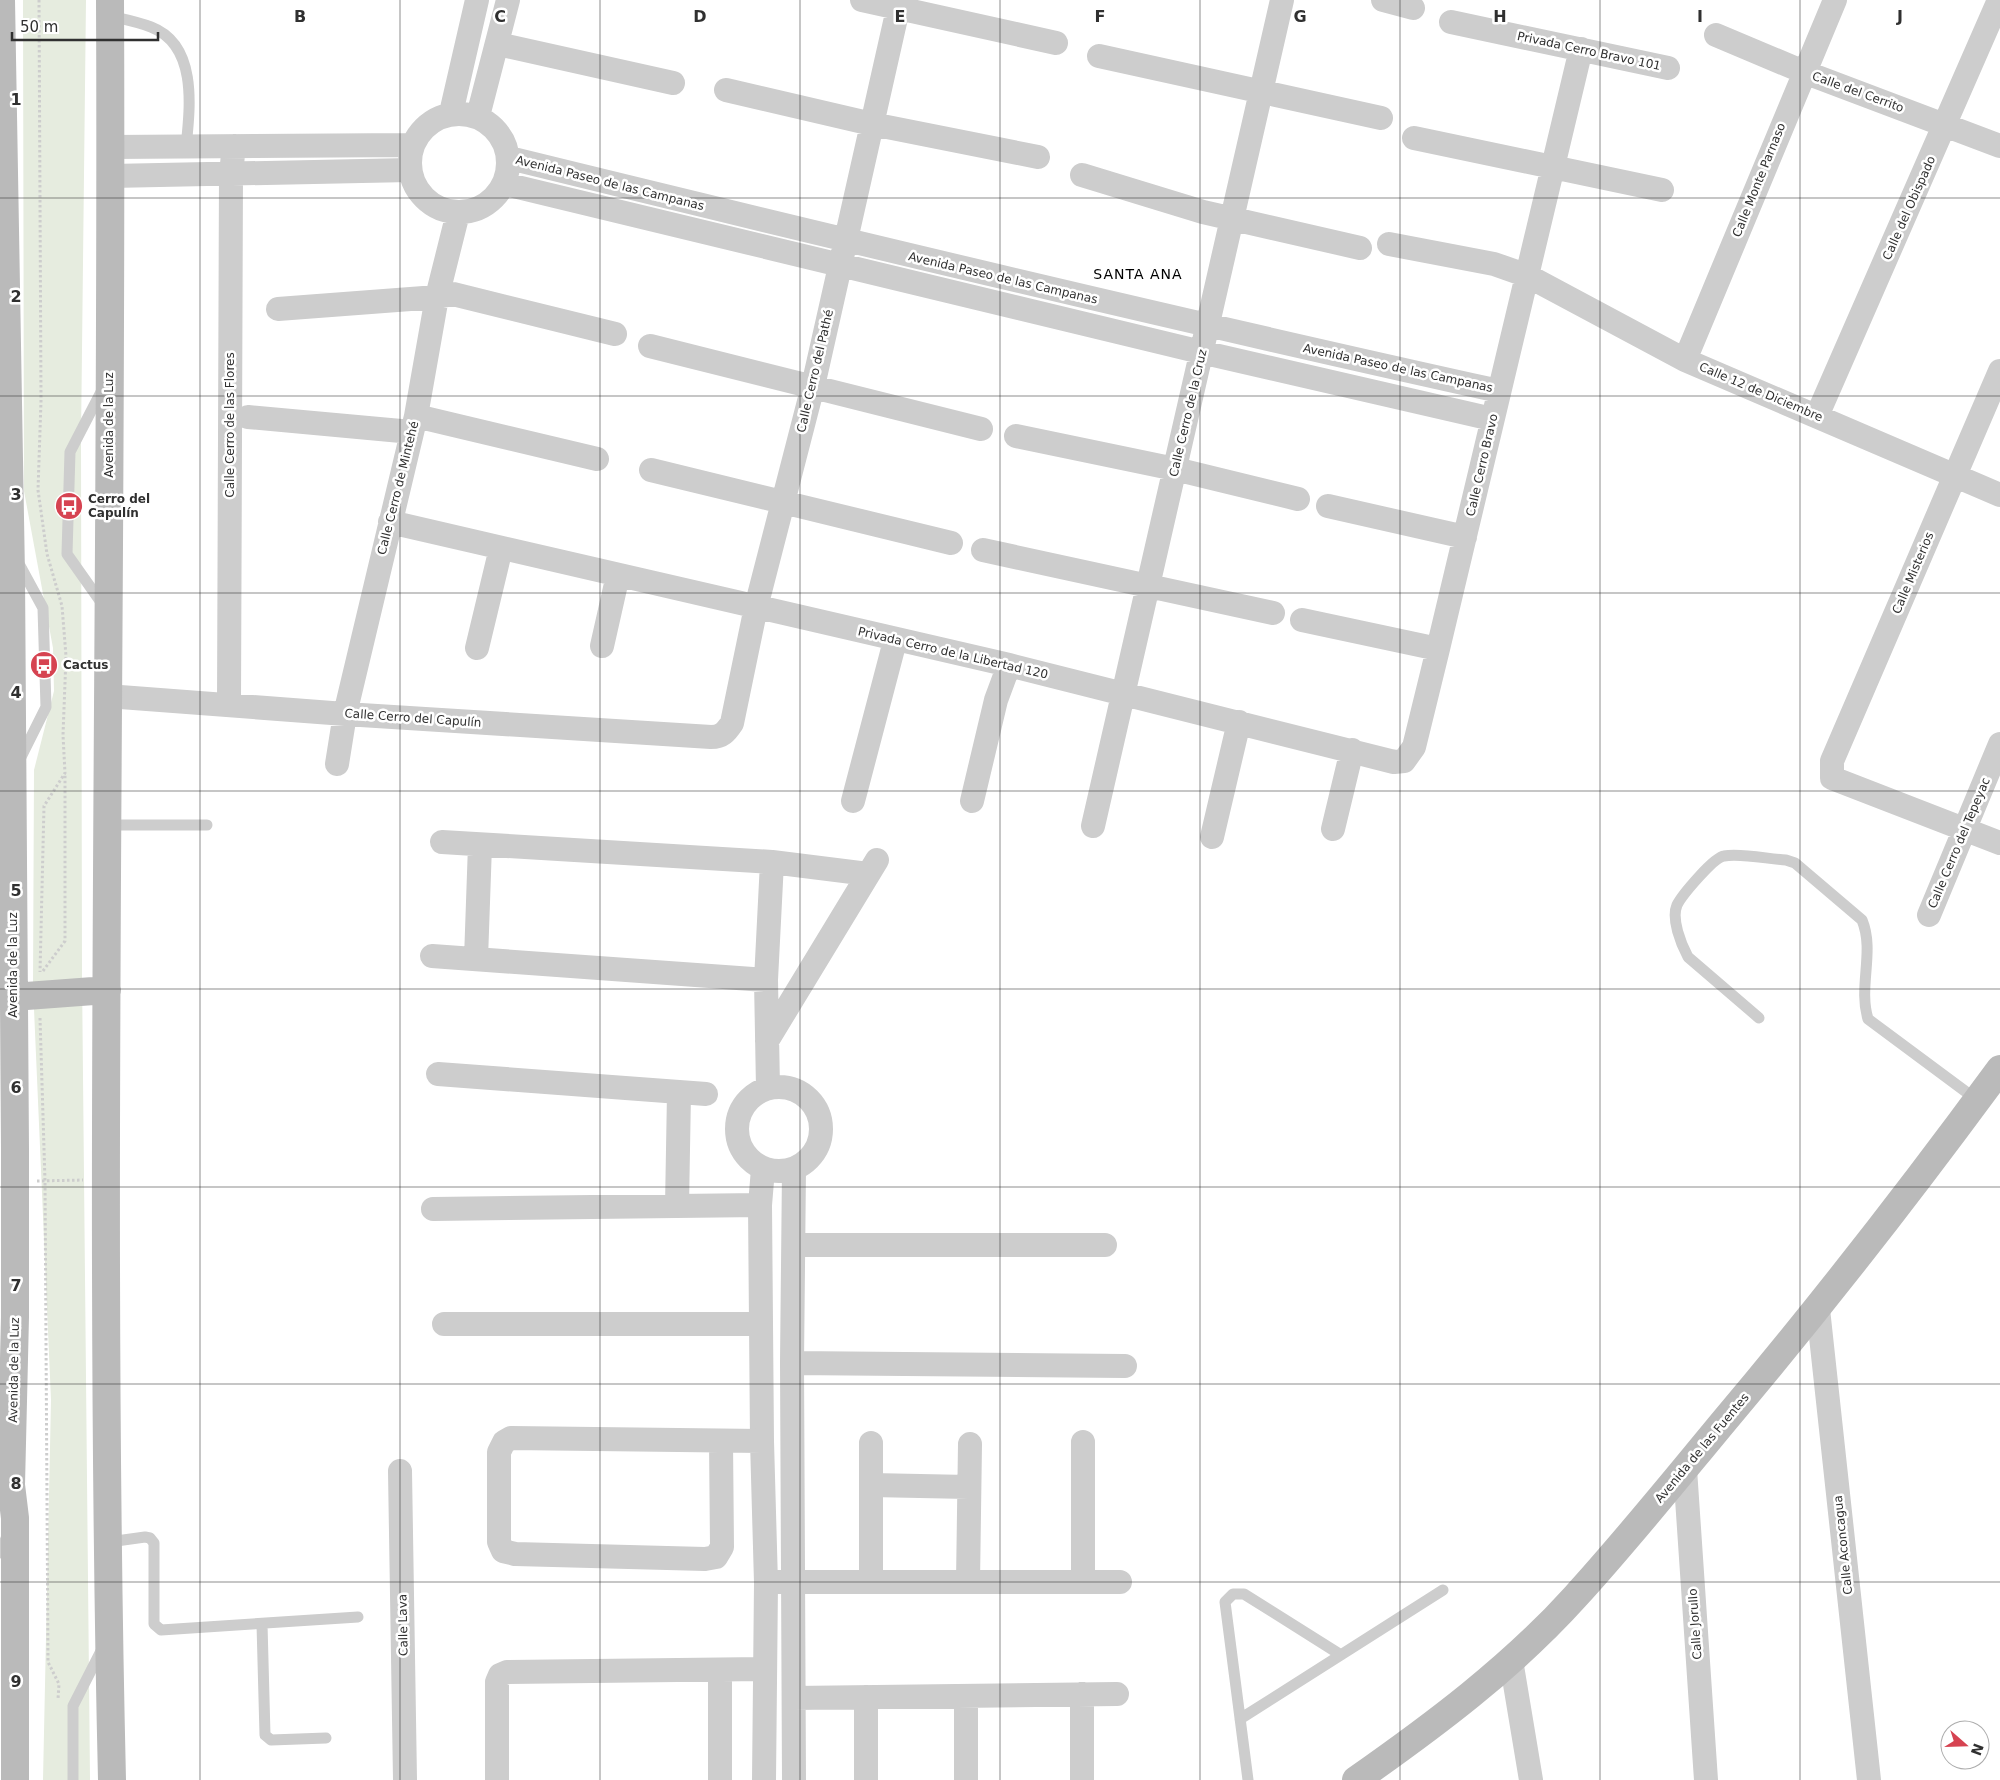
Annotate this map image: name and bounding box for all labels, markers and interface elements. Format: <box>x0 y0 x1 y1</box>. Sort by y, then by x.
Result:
text: B <box>294 7 306 26</box>
text: C <box>494 7 506 26</box>
text: D <box>693 7 707 26</box>
text: E <box>895 7 905 26</box>
text: F <box>1095 7 1105 26</box>
text: G <box>1293 7 1307 26</box>
text: H <box>1493 7 1507 26</box>
text: I <box>1697 7 1703 26</box>
text: J <box>1896 7 1903 26</box>
scale bar <box>12 10 159 42</box>
text: 50 m <box>20 18 58 36</box>
street label: Privada Cerro Bravo 101 <box>1516 29 1662 73</box>
street label: Calle del Cerrito <box>1810 69 1906 115</box>
text: 1 <box>10 90 22 109</box>
street label: Calle Monte Parnaso <box>1730 121 1788 239</box>
street label: Avenida Paseo de las Campanas <box>514 153 706 213</box>
street label: Calle del Obispado <box>1880 154 1938 262</box>
street label: Avenida Paseo de las Campanas <box>907 249 1099 307</box>
district label: SANTA ANA <box>1093 266 1183 282</box>
text: 2 <box>10 287 22 306</box>
street label: Calle Cerro del Pathé <box>794 308 836 434</box>
street label: Avenida Paseo de las Campanas <box>1302 341 1494 395</box>
street label: Calle Cerro de la Cruz <box>1167 348 1209 478</box>
street label: Calle Cerro de las Flores <box>223 352 237 498</box>
street label: Calle 12 de Diciembre <box>1697 360 1825 424</box>
street label: Avenida de la Luz <box>102 372 116 478</box>
street label: Calle Cerro Bravo <box>1463 412 1501 518</box>
street label: Calle Cerro de Mintehé <box>375 420 421 556</box>
text: 3 <box>10 485 22 504</box>
bus stop icon: Cerro del Capulín <box>54 491 84 521</box>
place label: Cerro del Capulín <box>88 492 150 520</box>
street label: Calle Misterios <box>1889 530 1937 616</box>
street label: Privada Cerro de la Libertad 120 <box>857 624 1049 682</box>
bus stop icon: Cactus <box>29 650 59 680</box>
place label: Cactus <box>63 658 108 672</box>
text: 4 <box>10 683 22 702</box>
street label: Calle Cerro del Capulín <box>344 706 482 730</box>
street label: Calle Cerro del Tepeyac <box>1925 775 1993 911</box>
text: 5 <box>10 881 22 900</box>
street label: Avenida de la Luz <box>6 912 20 1018</box>
text: 6 <box>10 1078 22 1097</box>
text: 7 <box>10 1276 22 1295</box>
street label: Avenida de la Luz <box>6 1317 22 1423</box>
street label: Avenida de las Fuentes <box>1652 1390 1752 1506</box>
text: 8 <box>10 1474 22 1493</box>
street label: Calle Aconcagua <box>1831 1495 1855 1595</box>
street label: Calle Jorullo <box>1686 1588 1704 1660</box>
street label: Calle Lava <box>395 1594 411 1656</box>
text: 9 <box>10 1672 22 1691</box>
north arrow <box>1940 1720 1990 1770</box>
text: N <box>1968 1741 1987 1758</box>

